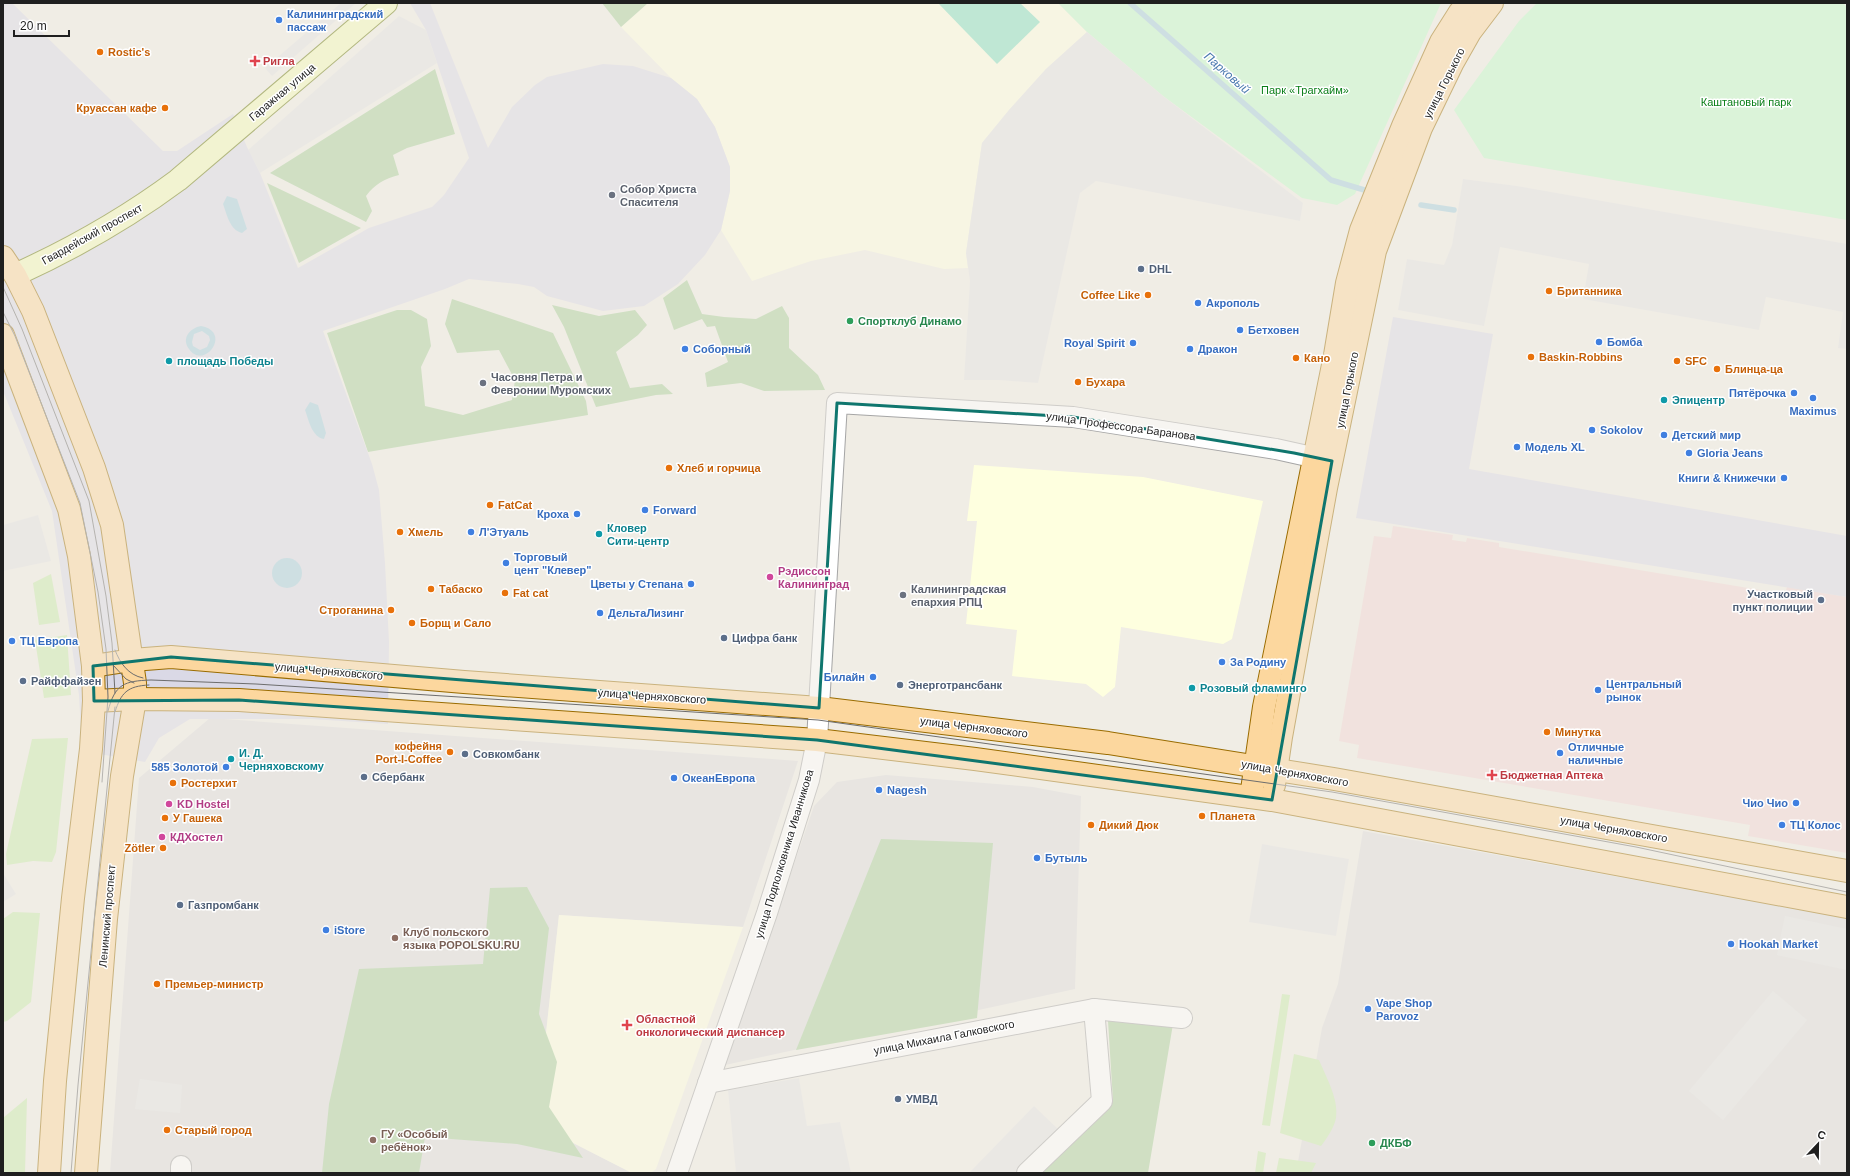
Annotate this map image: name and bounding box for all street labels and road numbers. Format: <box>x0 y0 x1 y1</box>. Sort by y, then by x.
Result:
street label: улица Горького <box>1421 46 1467 120</box>
street label: Гаражная улица <box>247 60 318 123</box>
street label: Гвардейский проспект <box>40 201 144 267</box>
street label: улица Горького <box>1334 351 1360 429</box>
street label: улица Профессора Баранова <box>1046 410 1197 443</box>
street label: улица Черняховского <box>274 660 384 682</box>
street label: улица Черняховского <box>597 686 707 706</box>
street label: улица Черняховского <box>919 714 1029 740</box>
street label: улица Черняховского <box>1241 758 1349 788</box>
street label: улица Подполковника Иванникова <box>753 767 816 940</box>
street label: улица Черняховского <box>1560 814 1668 844</box>
street label: Ленинский проспект <box>97 864 117 968</box>
street label: улица Михаила Галковского <box>873 1017 1015 1057</box>

